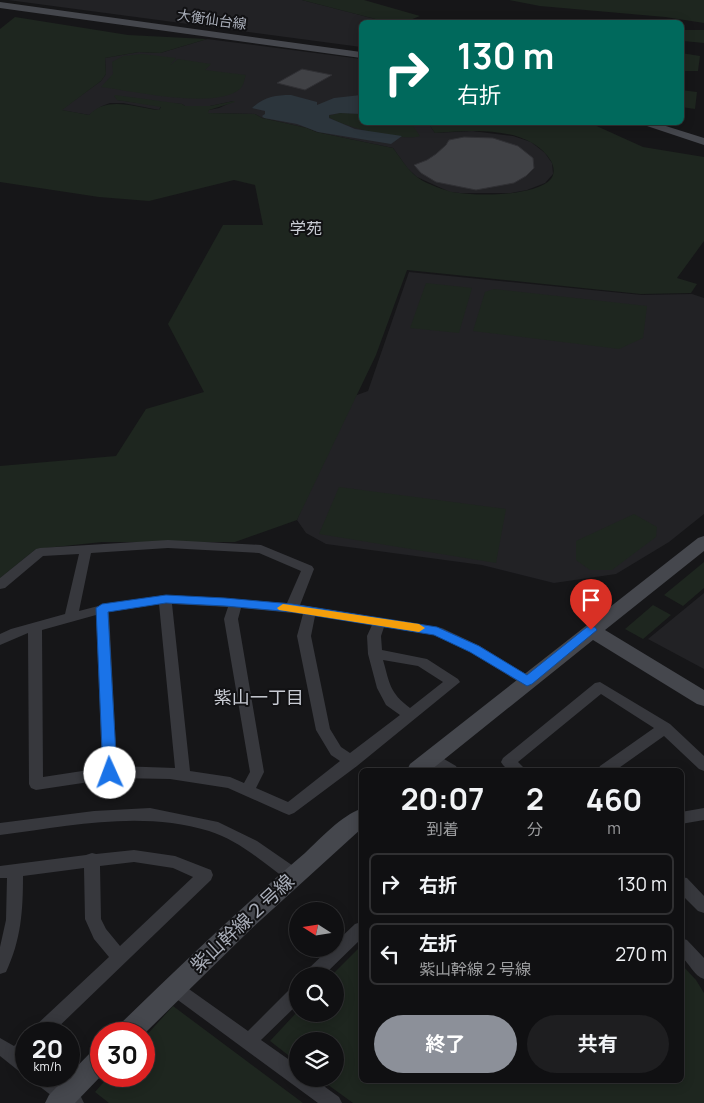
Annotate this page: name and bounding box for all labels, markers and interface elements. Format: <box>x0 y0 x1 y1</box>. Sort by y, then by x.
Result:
street label: 大衡仙台線 <box>176 5 248 33</box>
text: 130 m <box>457 32 554 80</box>
icon: right <box>374 40 439 105</box>
text: 右折 <box>457 80 501 110</box>
district label: 学苑 <box>290 217 322 239</box>
pin <box>570 579 612 630</box>
icon: arrive <box>577 586 605 614</box>
district label: 紫山一丁目 <box>214 685 304 709</box>
position arrow <box>83 746 135 798</box>
text: 20:07 <box>401 778 484 819</box>
text: 2 <box>526 778 544 819</box>
text: 460 <box>586 779 642 820</box>
text: m <box>607 817 621 839</box>
text: 到着 <box>427 818 459 840</box>
text: 分 <box>527 818 543 840</box>
street label: 紫山幹線２号線 <box>184 868 300 978</box>
icon: right <box>376 870 404 898</box>
text: 130 m <box>618 871 667 897</box>
text: 右折 <box>419 872 457 898</box>
north arrow <box>289 902 344 958</box>
map controls <box>289 902 344 1087</box>
text: 左折 <box>419 930 457 956</box>
icon: left <box>376 940 404 968</box>
text: 270 m <box>615 941 667 967</box>
text: 紫山幹線２号線 <box>419 958 531 980</box>
button: search <box>289 967 344 1022</box>
button: 終了 <box>374 1015 517 1073</box>
button: 共有 <box>527 1015 669 1073</box>
speed limit sign: 30 <box>90 1022 155 1087</box>
text: 20 <box>32 1031 63 1066</box>
button: layers <box>289 1032 344 1087</box>
text: km/h <box>34 1058 61 1075</box>

